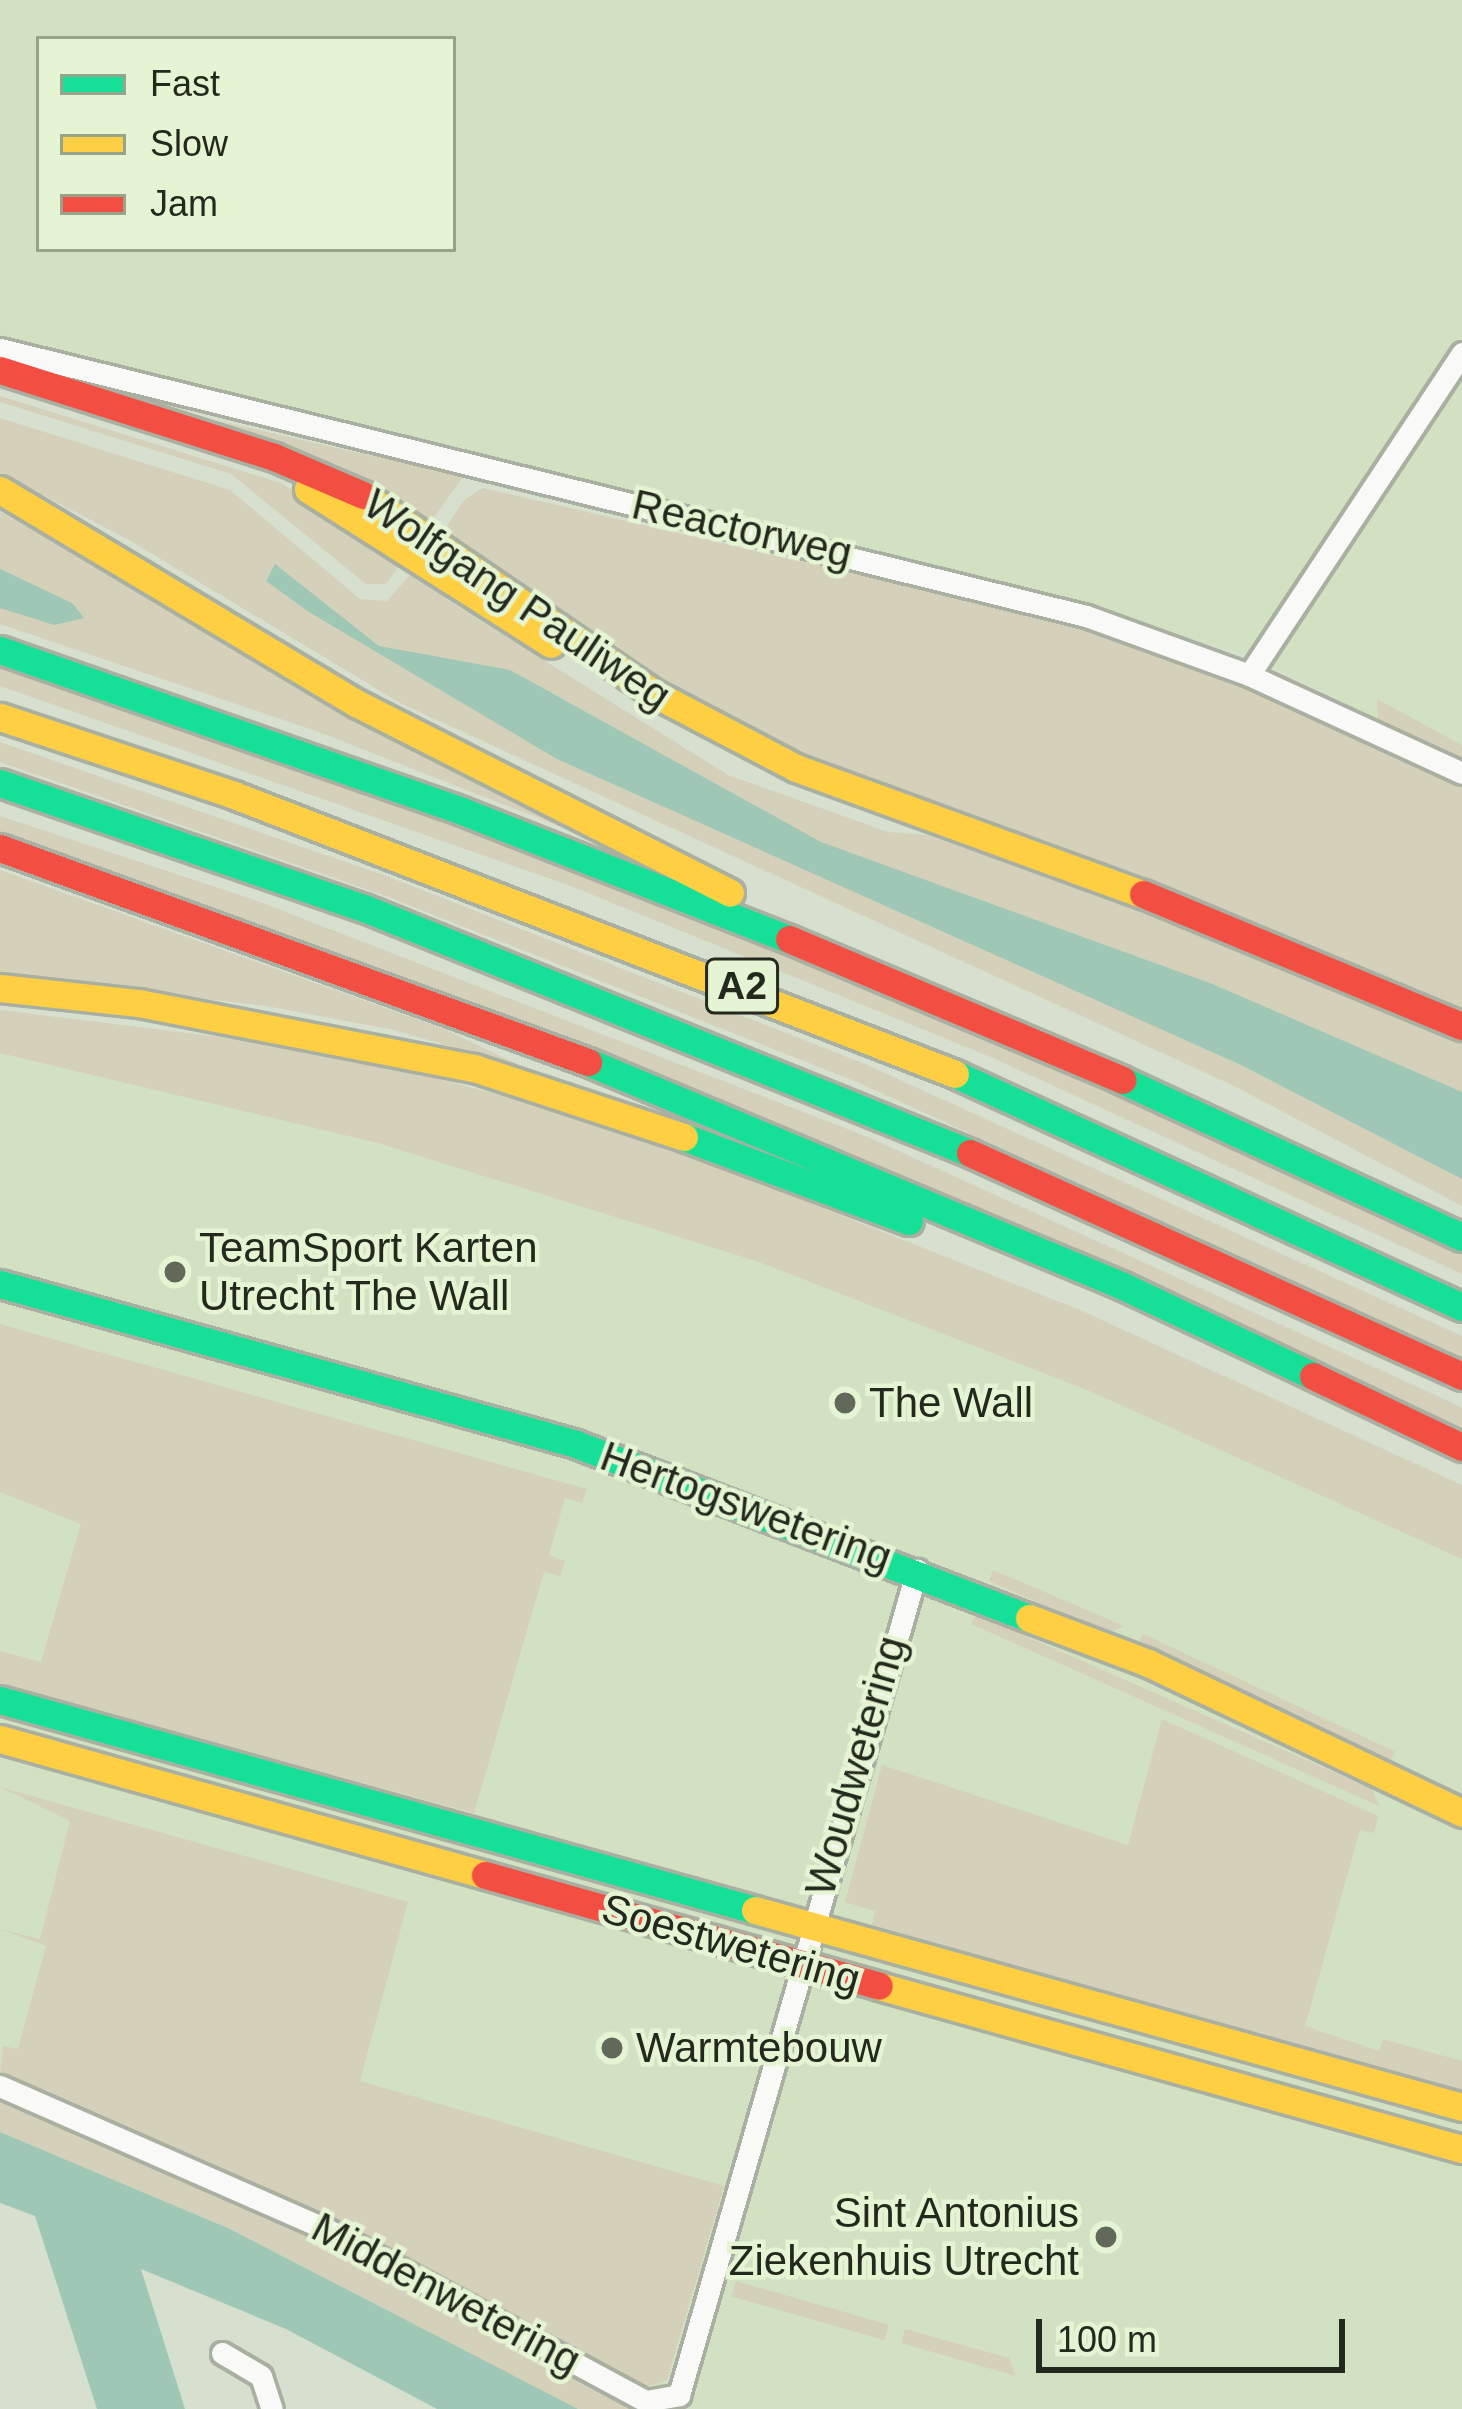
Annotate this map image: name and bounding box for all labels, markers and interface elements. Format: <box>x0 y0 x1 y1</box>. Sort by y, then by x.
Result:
legend <box>36 36 456 252</box>
text: Fast <box>150 63 220 104</box>
text: Slow <box>150 123 228 164</box>
text: Jam <box>150 183 218 224</box>
street label: Wolfgang Pauliweg <box>354 479 680 721</box>
street label: Reactorweg <box>627 479 857 579</box>
road number: A2 <box>703 953 781 1019</box>
place label: TeamSport Karten Utrecht The Wall <box>199 1223 538 1322</box>
marker: TeamSport Karten Utrecht The Wall <box>162 1259 188 1285</box>
place label: The Wall <box>869 1378 1033 1428</box>
marker: The Wall <box>832 1390 858 1416</box>
street label: Hertogswetering <box>594 1431 898 1583</box>
street label: Woudwetering <box>795 1630 917 1902</box>
street label: Soestwetering <box>596 1883 866 2005</box>
place label: Warmtebouw <box>636 2023 882 2073</box>
marker: Warmtebouw <box>599 2035 625 2061</box>
place label: Sint Antonius Ziekenhuis Utrecht <box>729 2188 1079 2286</box>
street label: Middenwetering <box>303 2202 589 2386</box>
marker: Sint Antonius Ziekenhuis Utrecht <box>1090 2221 1122 2253</box>
scale bar <box>1042 2295 1351 2369</box>
text: 100 m <box>1057 2319 1157 2360</box>

